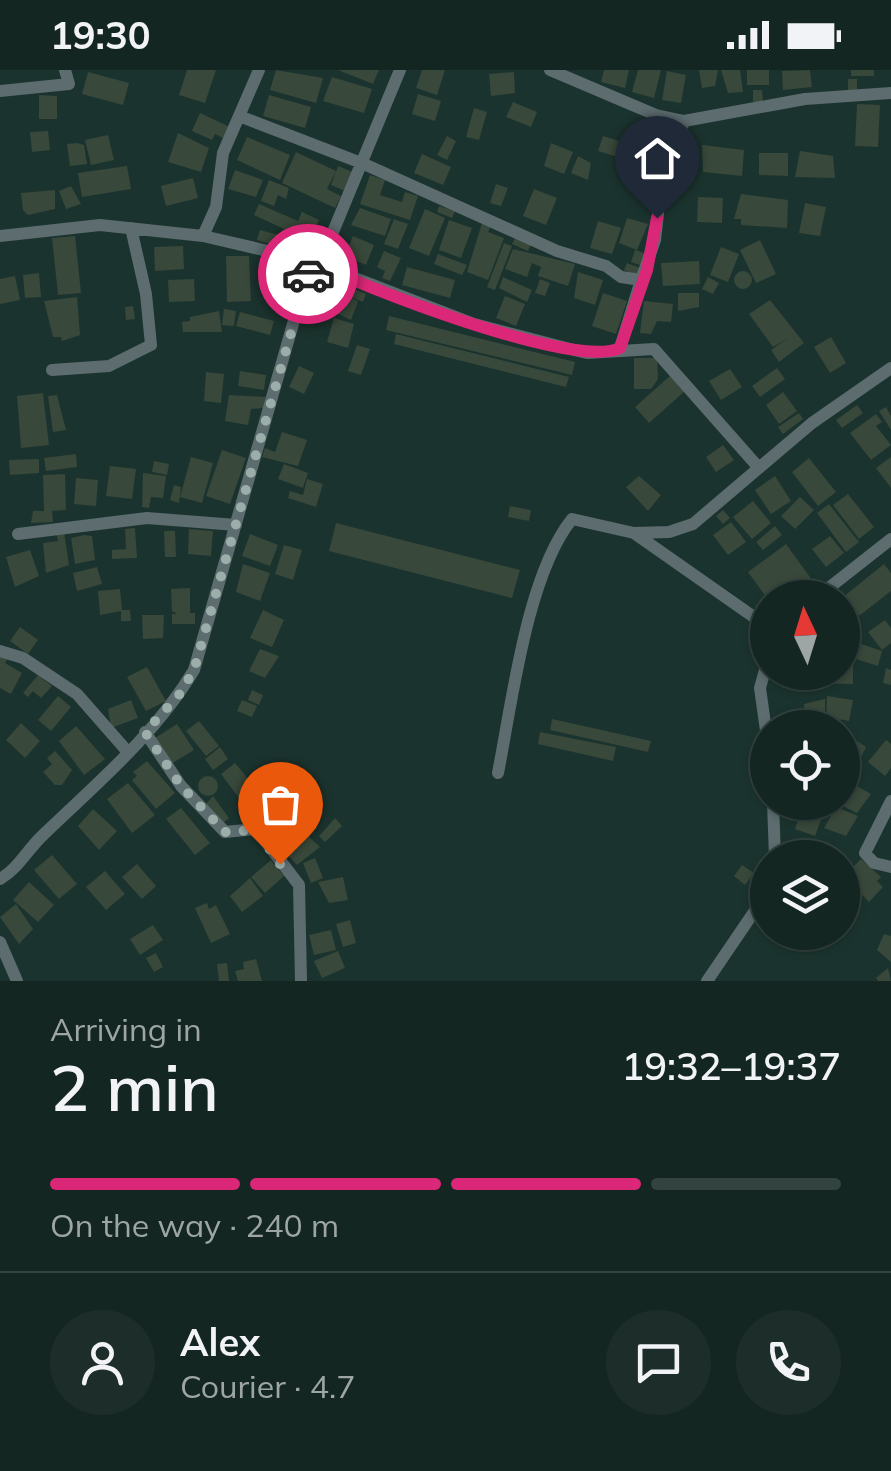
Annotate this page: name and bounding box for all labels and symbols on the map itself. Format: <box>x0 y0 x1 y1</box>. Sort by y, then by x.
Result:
pin <box>615 116 700 219</box>
courier <box>258 224 358 324</box>
north arrow <box>750 580 860 690</box>
pin <box>238 762 323 865</box>

